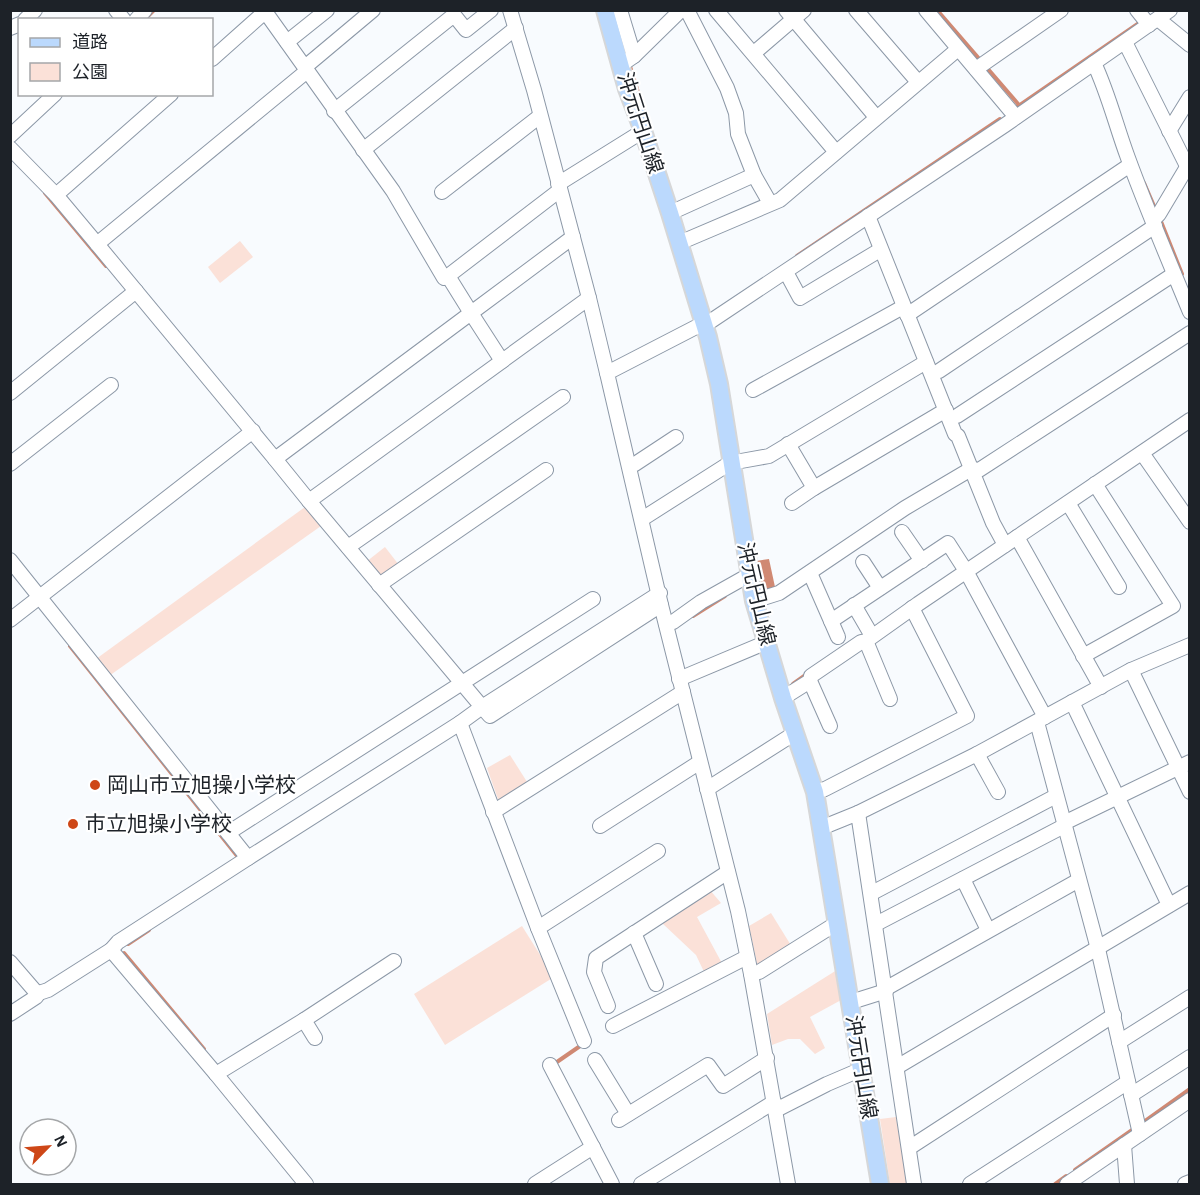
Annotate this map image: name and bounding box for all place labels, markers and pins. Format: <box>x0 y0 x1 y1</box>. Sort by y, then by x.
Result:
place label: 岡山市立旭操小学校 <box>107 774 296 796</box>
marker: 岡山市立旭操小学校 <box>88 778 102 792</box>
place label: 市立旭操小学校 <box>85 813 232 835</box>
marker: 市立旭操小学校 <box>66 817 80 831</box>

